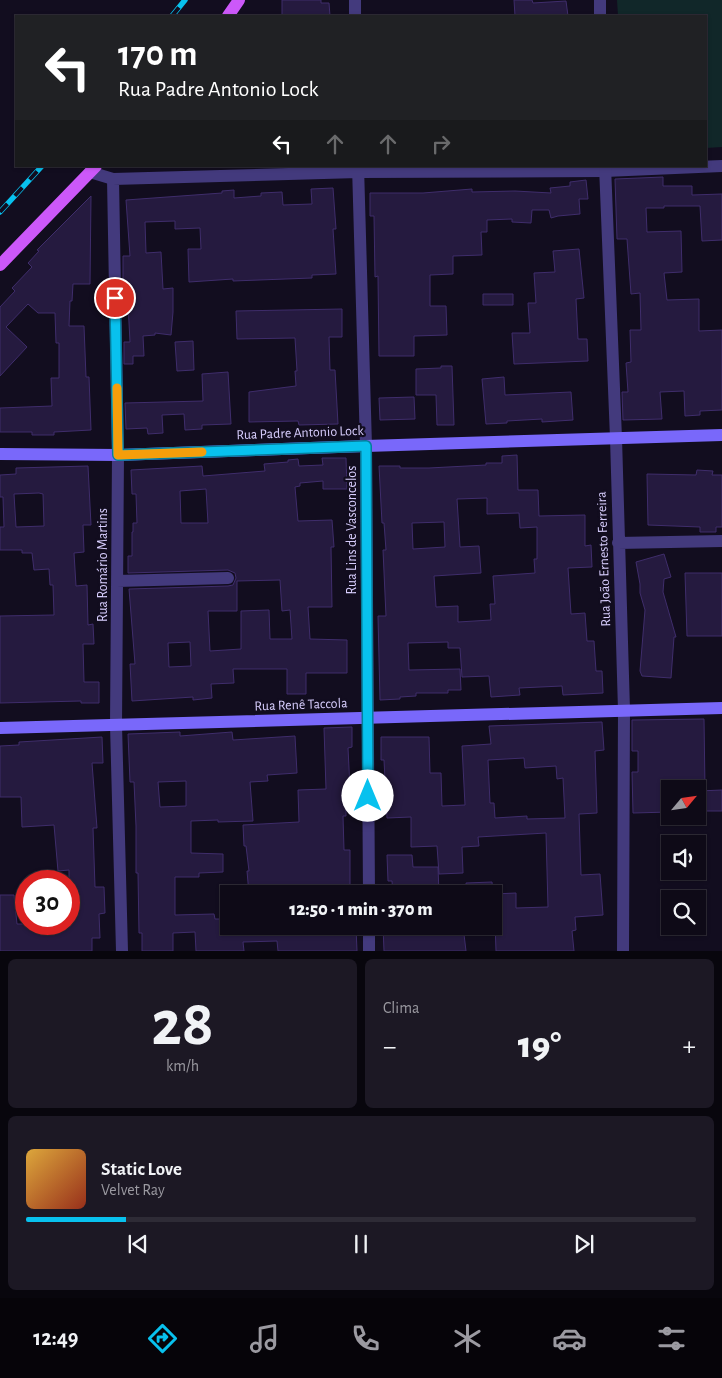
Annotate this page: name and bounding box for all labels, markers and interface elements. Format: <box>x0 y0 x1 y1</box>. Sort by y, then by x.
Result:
icon: left <box>35 35 100 100</box>
text: 170 m <box>118 37 198 72</box>
text: Rua Padre Antonio Lock <box>118 78 318 100</box>
icon: left <box>268 130 296 158</box>
icon: ahead <box>321 130 349 158</box>
icon: ahead <box>374 130 402 158</box>
icon: right <box>427 130 455 158</box>
pin <box>94 277 136 319</box>
icon: arrive <box>101 284 129 312</box>
street label: Rua Padre Antonio Lock <box>236 424 365 442</box>
street label: Rua Lins de Vasconcelos <box>345 466 359 594</box>
street label: Rua João Ernesto Ferreira <box>595 491 613 627</box>
street label: Rua Romário Martins <box>96 508 110 622</box>
street label: Rua Renê Taccola <box>254 696 348 714</box>
position arrow <box>341 769 393 821</box>
north arrow <box>661 780 706 825</box>
map controls <box>661 780 706 935</box>
button: sound <box>661 835 706 880</box>
speed limit sign: 30 <box>15 870 80 935</box>
button: search <box>661 890 706 935</box>
text: 12:50 · 1 min · 370 m <box>289 900 433 919</box>
text: 28 <box>151 992 214 1057</box>
text: Clima <box>383 1000 419 1016</box>
text: 19° <box>518 1027 561 1065</box>
text: − <box>383 1033 396 1061</box>
text: + <box>683 1033 696 1061</box>
text: km/h <box>166 1058 199 1074</box>
text: Static Love <box>101 1160 182 1179</box>
text: Velvet Ray <box>101 1182 165 1198</box>
icon: previous <box>124 1230 152 1258</box>
icon: pause <box>347 1230 375 1258</box>
icon: next <box>570 1230 598 1258</box>
icon: directions <box>145 1321 180 1356</box>
icon: music <box>247 1321 282 1356</box>
icon: phone <box>348 1321 383 1356</box>
icon: climate <box>450 1321 485 1356</box>
icon: car <box>552 1321 587 1356</box>
icon: filters <box>654 1321 689 1356</box>
text: 12:49 <box>33 1327 78 1349</box>

